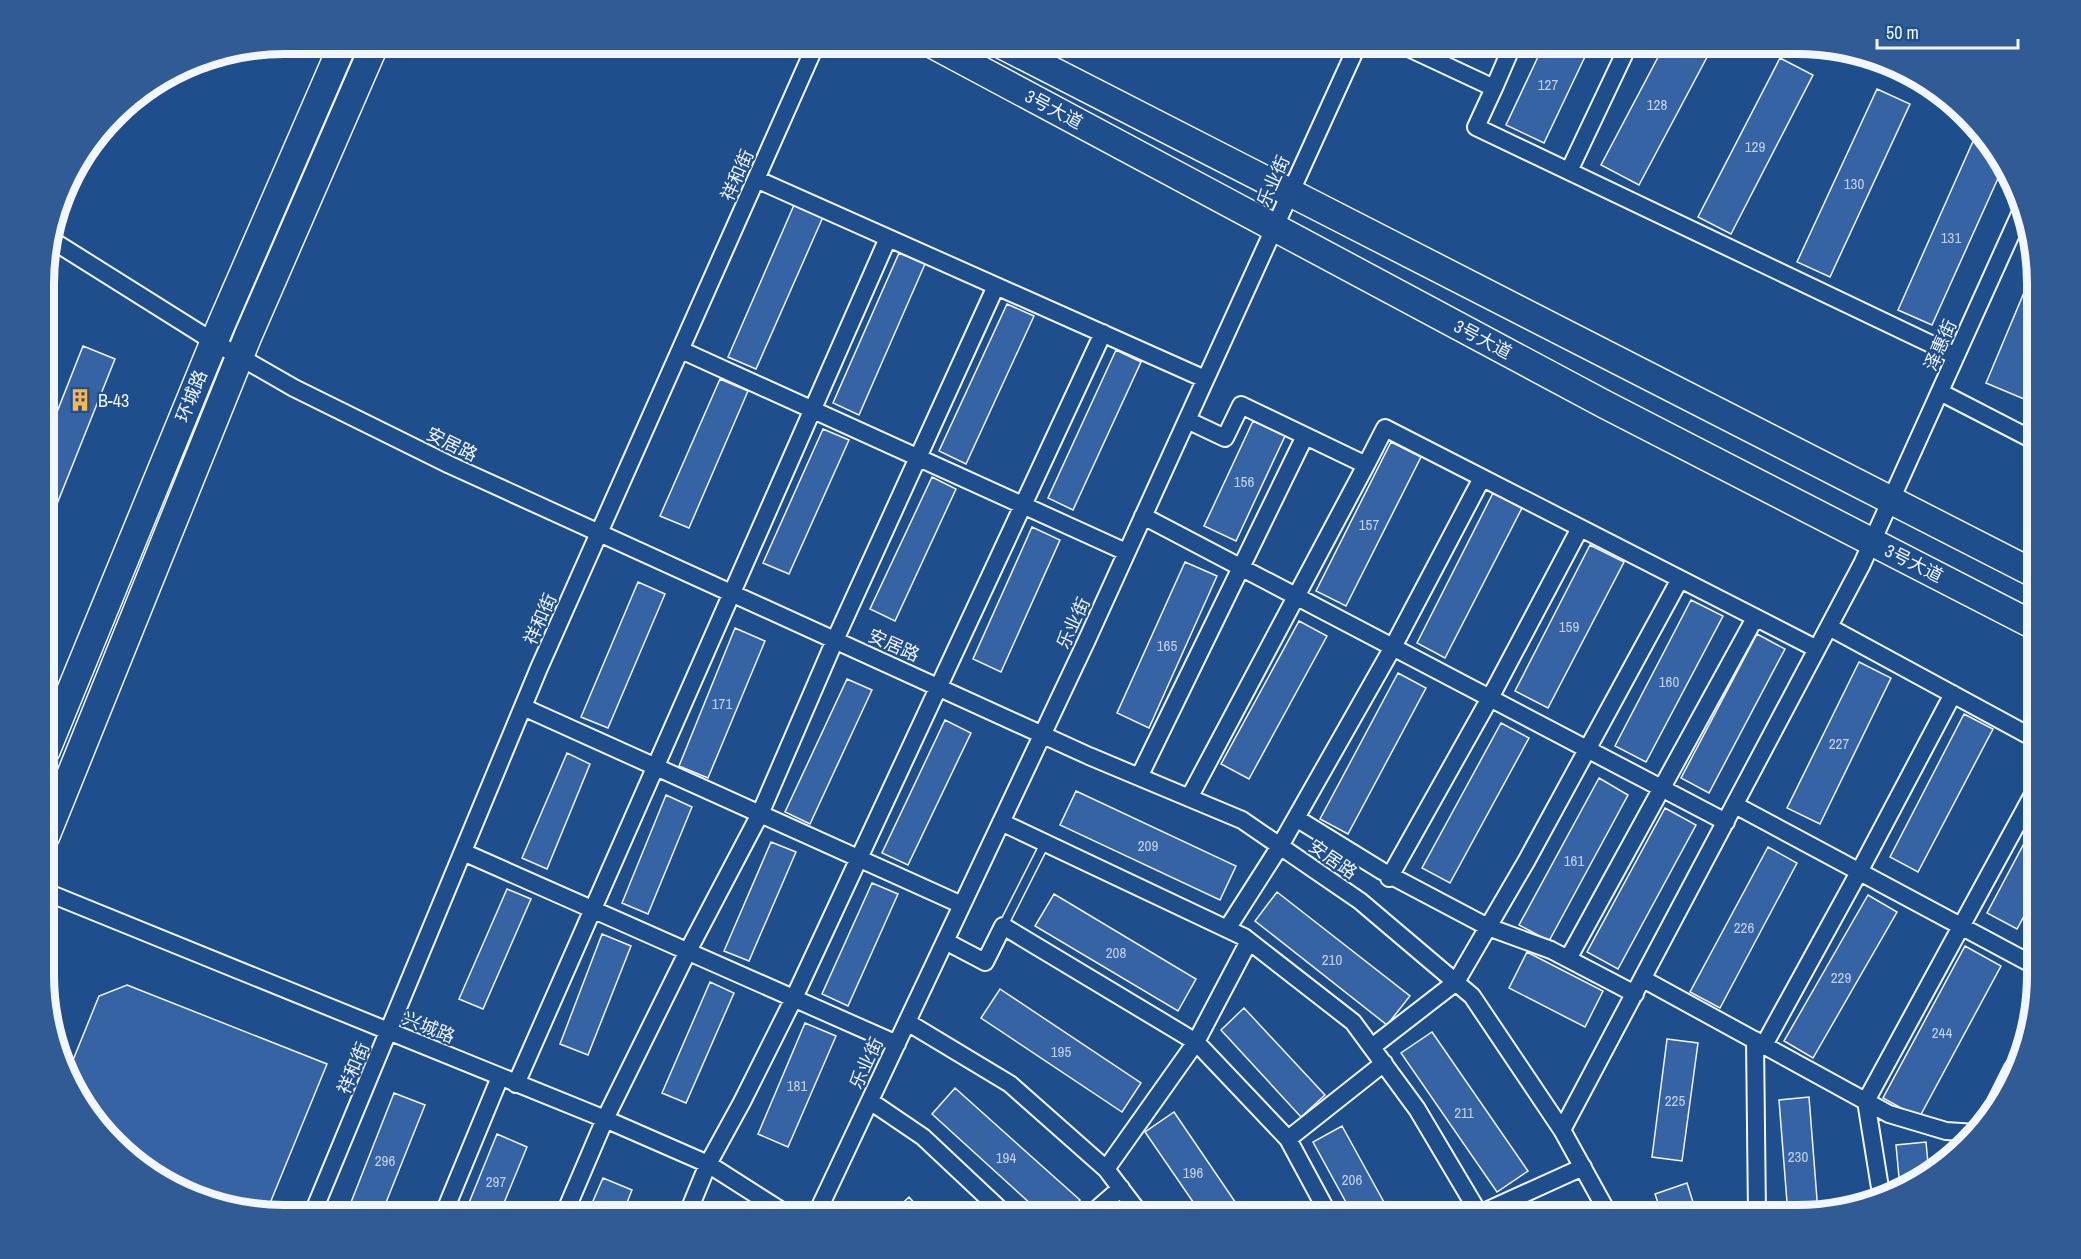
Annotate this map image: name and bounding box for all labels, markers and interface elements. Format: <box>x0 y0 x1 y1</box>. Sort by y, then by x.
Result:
scale bar <box>1877 12 2018 50</box>
text: 50 m <box>1886 20 1919 45</box>
house number: 127 <box>1538 74 1558 95</box>
street label: 3号大道 <box>1021 83 1087 135</box>
house number: 128 <box>1647 94 1667 115</box>
house number: 129 <box>1745 136 1765 157</box>
street label: 祥和街 <box>715 145 759 205</box>
street label: 乐业街 <box>1251 151 1295 211</box>
house number: 130 <box>1844 173 1864 194</box>
house number: 131 <box>1941 227 1961 248</box>
street label: 3号大道 <box>1450 313 1516 365</box>
street label: 泽惠街 <box>1918 315 1962 375</box>
street label: 环城路 <box>169 366 213 426</box>
building icon: B-43 <box>67 387 93 413</box>
place label: B-43 <box>98 388 129 413</box>
street label: 安居路 <box>422 421 482 467</box>
house number: 156 <box>1234 471 1254 492</box>
house number: 157 <box>1359 514 1379 535</box>
street label: 3号大道 <box>1881 538 1947 588</box>
street label: 祥和街 <box>518 589 562 649</box>
street label: 乐业街 <box>1050 593 1096 653</box>
house number: 159 <box>1559 616 1579 637</box>
street label: 安居路 <box>864 623 924 667</box>
house number: 165 <box>1157 635 1177 656</box>
house number: 160 <box>1659 671 1679 692</box>
house number: 171 <box>712 693 732 714</box>
house number: 227 <box>1829 733 1849 754</box>
street label: 安居路 <box>1304 833 1362 885</box>
house number: 209 <box>1138 835 1158 856</box>
house number: 161 <box>1564 850 1584 871</box>
house number: 226 <box>1734 917 1754 938</box>
house number: 208 <box>1106 942 1126 963</box>
house number: 210 <box>1322 949 1342 970</box>
house number: 229 <box>1831 967 1851 988</box>
street label: 兴城路 <box>399 1005 459 1049</box>
house number: 244 <box>1932 1022 1952 1043</box>
street label: 乐业街 <box>843 1033 889 1093</box>
street label: 祥和街 <box>331 1038 375 1098</box>
house number: 195 <box>1051 1041 1071 1062</box>
house number: 181 <box>787 1075 807 1096</box>
house number: 225 <box>1665 1090 1685 1111</box>
house number: 211 <box>1454 1102 1474 1123</box>
house number: 230 <box>1788 1146 1808 1167</box>
house number: 194 <box>996 1147 1016 1168</box>
house number: 296 <box>375 1150 395 1171</box>
house number: 196 <box>1183 1162 1203 1183</box>
house number: 206 <box>1342 1169 1362 1190</box>
house number: 297 <box>486 1171 506 1192</box>

